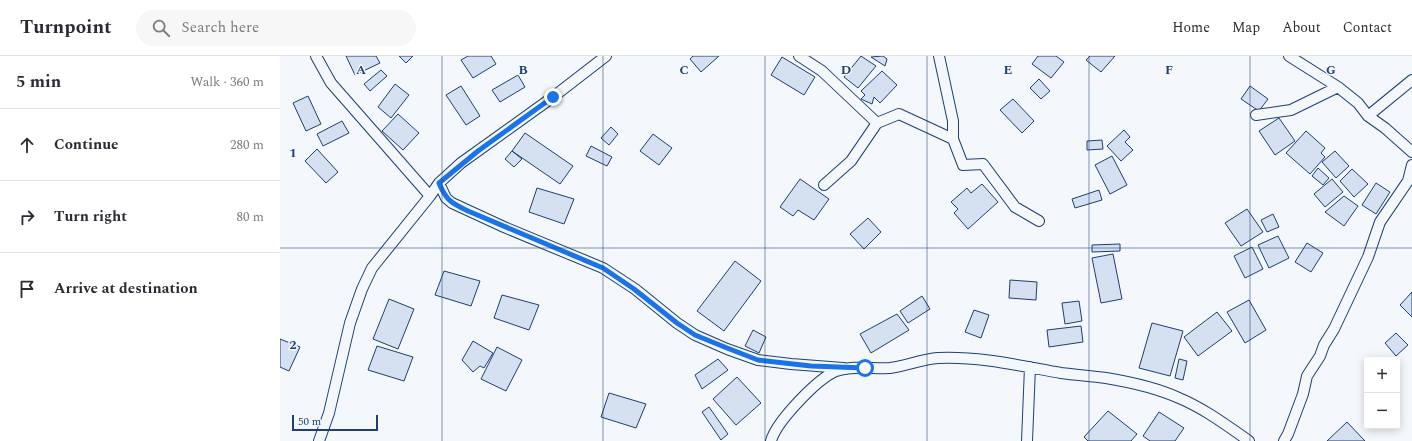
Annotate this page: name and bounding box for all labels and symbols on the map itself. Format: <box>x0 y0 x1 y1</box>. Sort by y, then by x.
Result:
text: A <box>356 60 366 80</box>
text: B <box>518 60 528 80</box>
text: C <box>679 60 689 80</box>
text: D <box>841 60 851 80</box>
text: E <box>1004 60 1013 80</box>
text: F <box>1165 60 1173 80</box>
text: G <box>1326 60 1336 80</box>
route end <box>544 88 562 106</box>
text: 1 <box>289 143 297 163</box>
text: 2 <box>289 335 297 355</box>
route start <box>856 359 874 377</box>
scale bar <box>292 413 378 432</box>

